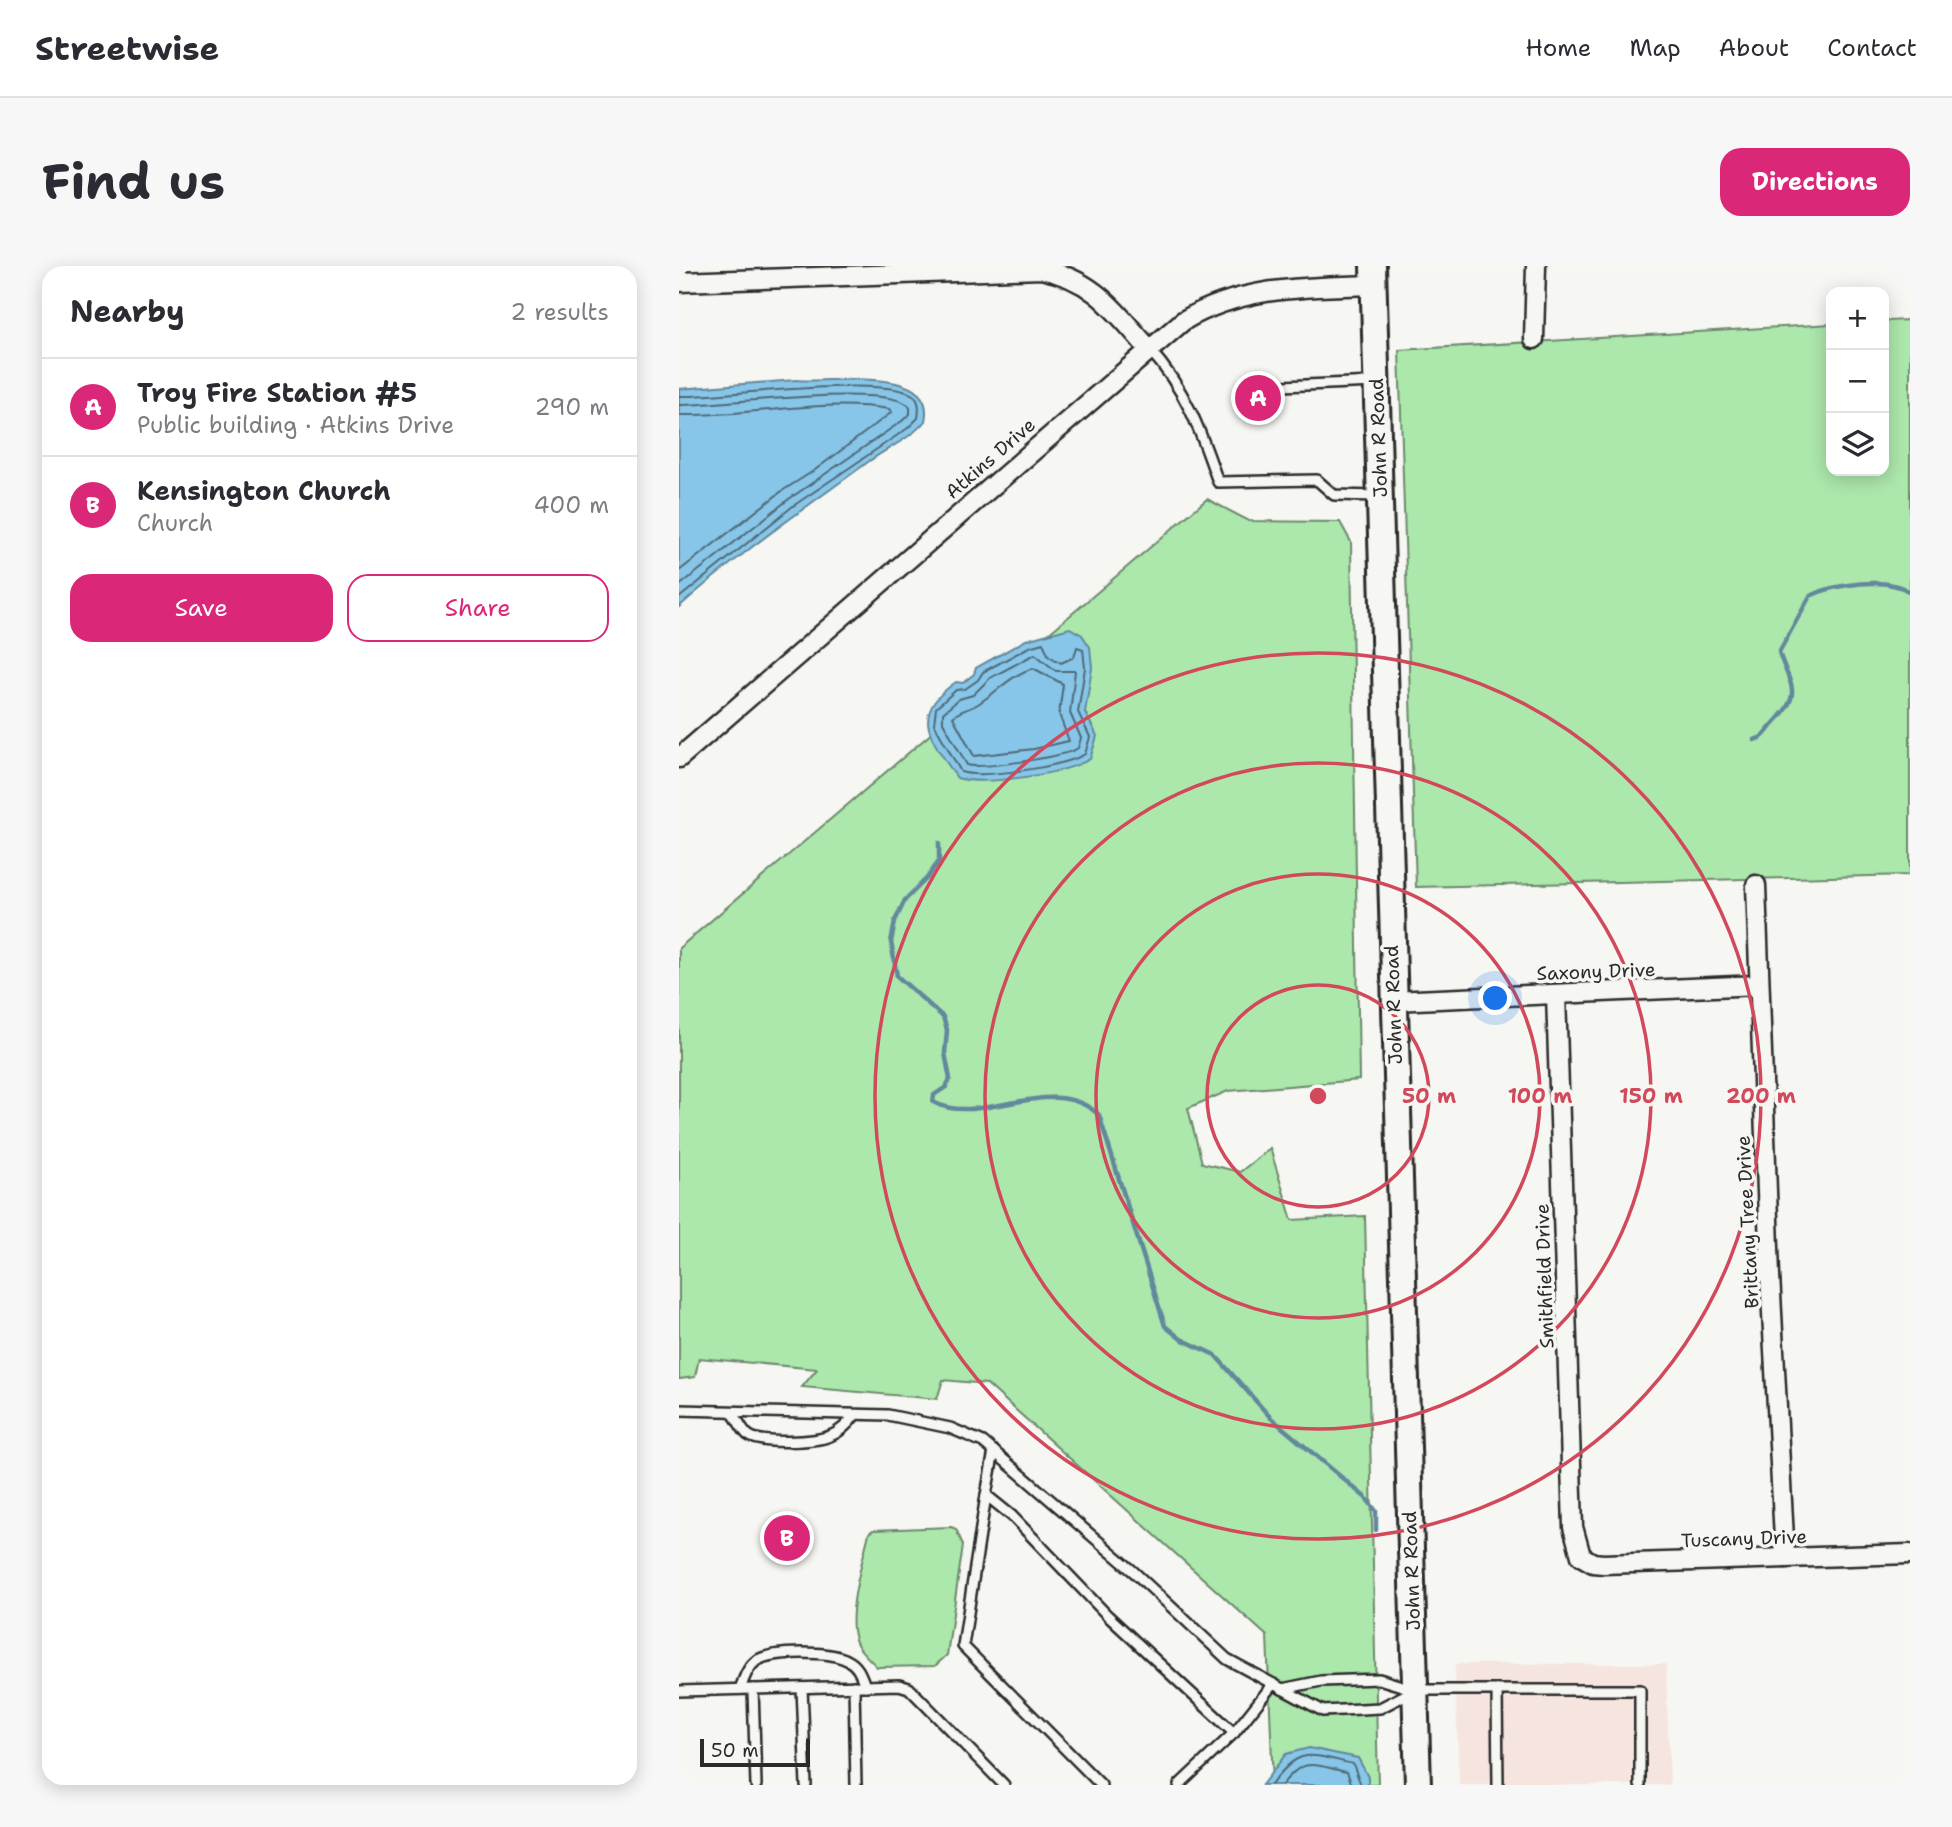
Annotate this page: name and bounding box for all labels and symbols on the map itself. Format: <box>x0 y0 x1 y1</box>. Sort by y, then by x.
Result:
pin: A <box>1235 372 1281 424</box>
street label: John R Road <box>1364 378 1393 498</box>
street label: Atkins Drive <box>940 412 1041 504</box>
street label: John R Road <box>1379 945 1408 1065</box>
street label: Saxony Drive <box>1536 957 1656 986</box>
your location <box>1478 981 1512 1015</box>
text: 50 m <box>1402 1082 1456 1110</box>
text: 100 m <box>1508 1082 1572 1110</box>
text: 150 m <box>1619 1082 1683 1110</box>
text: 200 m <box>1726 1082 1796 1110</box>
centre of rings <box>1306 1084 1330 1108</box>
street label: Brittany Tree Drive <box>1730 1135 1765 1309</box>
street label: Smithfield Drive <box>1529 1203 1560 1349</box>
street label: John R Road <box>1397 1511 1426 1631</box>
pin: B <box>764 1512 810 1564</box>
street label: Tuscany Drive <box>1681 1524 1807 1553</box>
scale bar <box>700 1736 810 1768</box>

